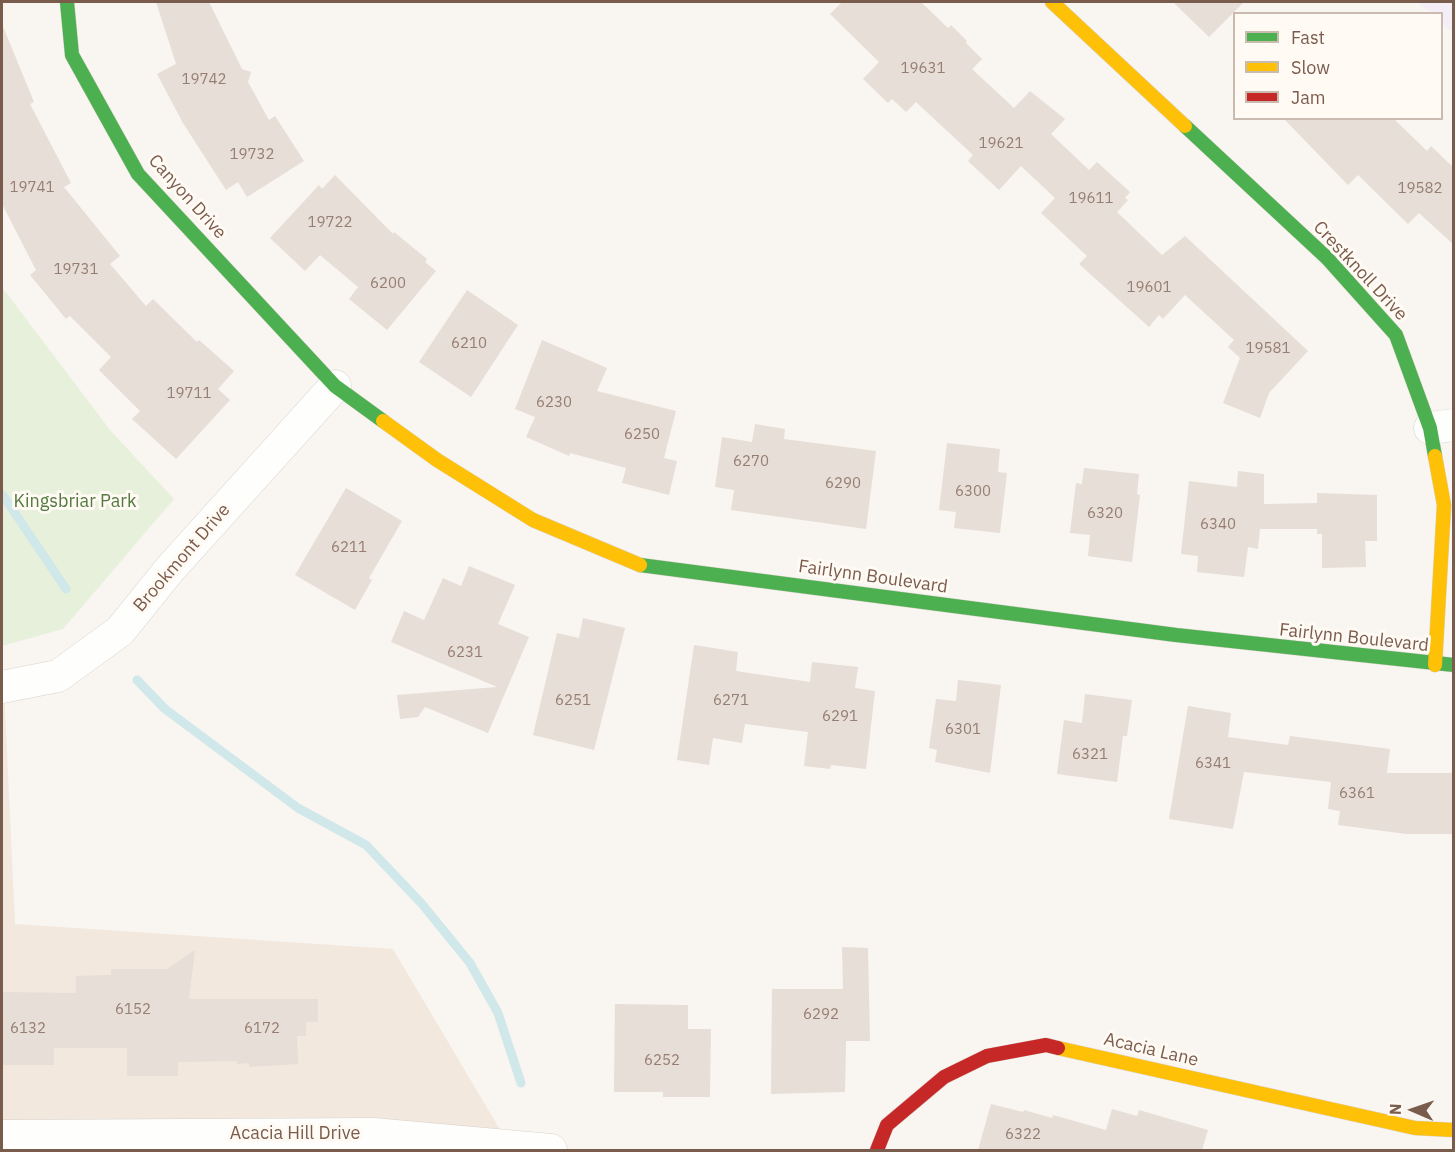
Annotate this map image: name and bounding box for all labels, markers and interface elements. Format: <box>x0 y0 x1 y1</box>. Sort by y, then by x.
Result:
legend <box>1233 12 1443 120</box>
text: Fast <box>1291 26 1325 49</box>
text: Slow <box>1291 56 1330 79</box>
house number: 19631 <box>901 60 945 78</box>
house number: 19742 <box>182 71 226 89</box>
text: Jam <box>1291 86 1326 109</box>
house number: 19621 <box>979 135 1023 153</box>
house number: 19732 <box>230 146 274 164</box>
street label: Canyon Drive <box>143 150 231 244</box>
house number: 19741 <box>10 179 54 197</box>
house number: 19582 <box>1398 180 1442 198</box>
house number: 19611 <box>1069 190 1113 208</box>
house number: 19722 <box>308 214 352 232</box>
street label: Crestknoll Drive <box>1308 217 1412 325</box>
house number: 19731 <box>54 261 98 279</box>
house number: 6200 <box>370 275 406 293</box>
house number: 19601 <box>1127 279 1171 297</box>
house number: 6210 <box>451 335 487 353</box>
house number: 19581 <box>1246 340 1290 358</box>
house number: 19711 <box>167 385 211 403</box>
house number: 6230 <box>536 394 572 412</box>
house number: 6250 <box>624 426 660 444</box>
house number: 6270 <box>733 453 769 471</box>
house number: 6290 <box>825 475 861 493</box>
house number: 6300 <box>955 483 991 501</box>
park label: Kingsbriar Park <box>14 491 136 513</box>
street label: Brookmont Drive <box>129 499 235 617</box>
house number: 6320 <box>1087 505 1123 523</box>
house number: 6340 <box>1200 516 1236 534</box>
house number: 6211 <box>331 539 367 557</box>
street label: Fairlynn Boulevard <box>797 556 949 598</box>
street label: Fairlynn Boulevard <box>1278 619 1430 657</box>
house number: 6231 <box>447 644 483 662</box>
house number: 6251 <box>555 692 591 710</box>
house number: 6271 <box>713 692 749 710</box>
house number: 6291 <box>822 708 858 726</box>
house number: 6301 <box>945 721 981 739</box>
house number: 6321 <box>1072 746 1108 764</box>
house number: 6341 <box>1195 755 1231 773</box>
house number: 6361 <box>1339 785 1375 803</box>
house number: 6152 <box>115 1001 151 1019</box>
house number: 6292 <box>803 1006 839 1024</box>
house number: 6132 <box>10 1020 46 1038</box>
house number: 6172 <box>244 1020 280 1038</box>
street label: Acacia Lane <box>1102 1029 1200 1071</box>
house number: 6252 <box>644 1052 680 1070</box>
north arrow <box>1383 1080 1443 1140</box>
text: N <box>1385 1103 1405 1116</box>
street label: Acacia Hill Drive <box>230 1123 360 1145</box>
house number: 6322 <box>1005 1126 1041 1144</box>

